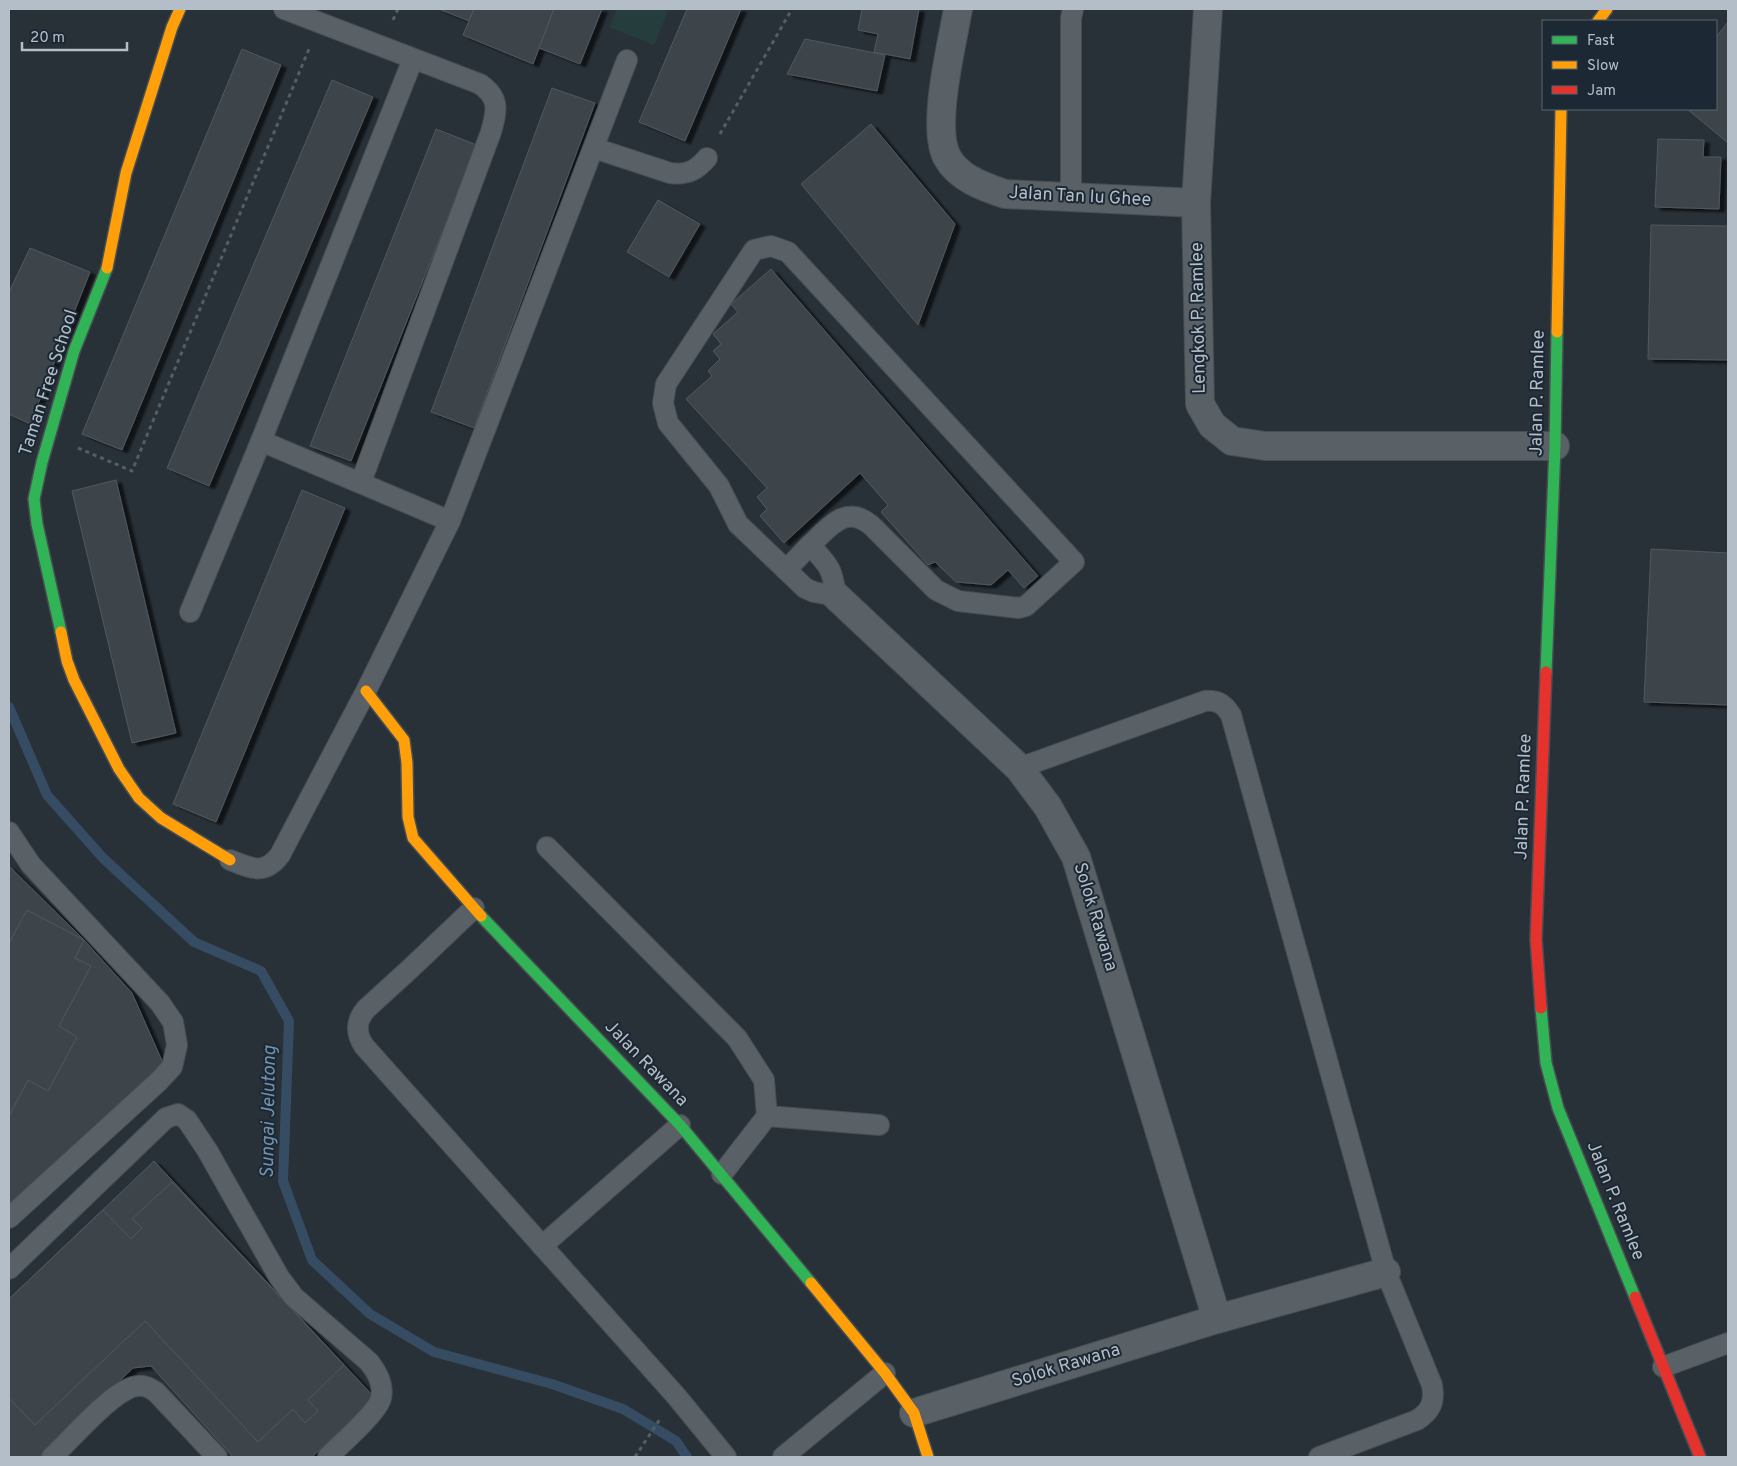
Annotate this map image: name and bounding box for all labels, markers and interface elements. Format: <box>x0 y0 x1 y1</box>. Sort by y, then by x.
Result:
scale bar <box>22 20 128 52</box>
legend <box>1542 20 1717 110</box>
text: 20 m <box>30 29 65 48</box>
text: Fast <box>1587 32 1615 51</box>
text: Slow <box>1587 57 1619 76</box>
text: Jam <box>1587 82 1616 101</box>
street label: Jalan Tan Iu Ghee <box>1008 182 1152 212</box>
street label: Lengkok P. Ramlee <box>1186 242 1212 394</box>
street label: Taman Free School <box>14 307 84 459</box>
street label: Jalan P. Ramlee <box>1525 330 1551 456</box>
street label: Jalan P. Ramlee <box>1510 733 1538 861</box>
street label: Solok Rawana <box>1068 860 1122 974</box>
street label: Jalan Rawana <box>599 1016 693 1112</box>
water label: Sungai Jelutong <box>256 1045 282 1179</box>
street label: Jalan P. Ramlee <box>1581 1138 1649 1264</box>
street label: Solok Rawana <box>1009 1339 1123 1393</box>

